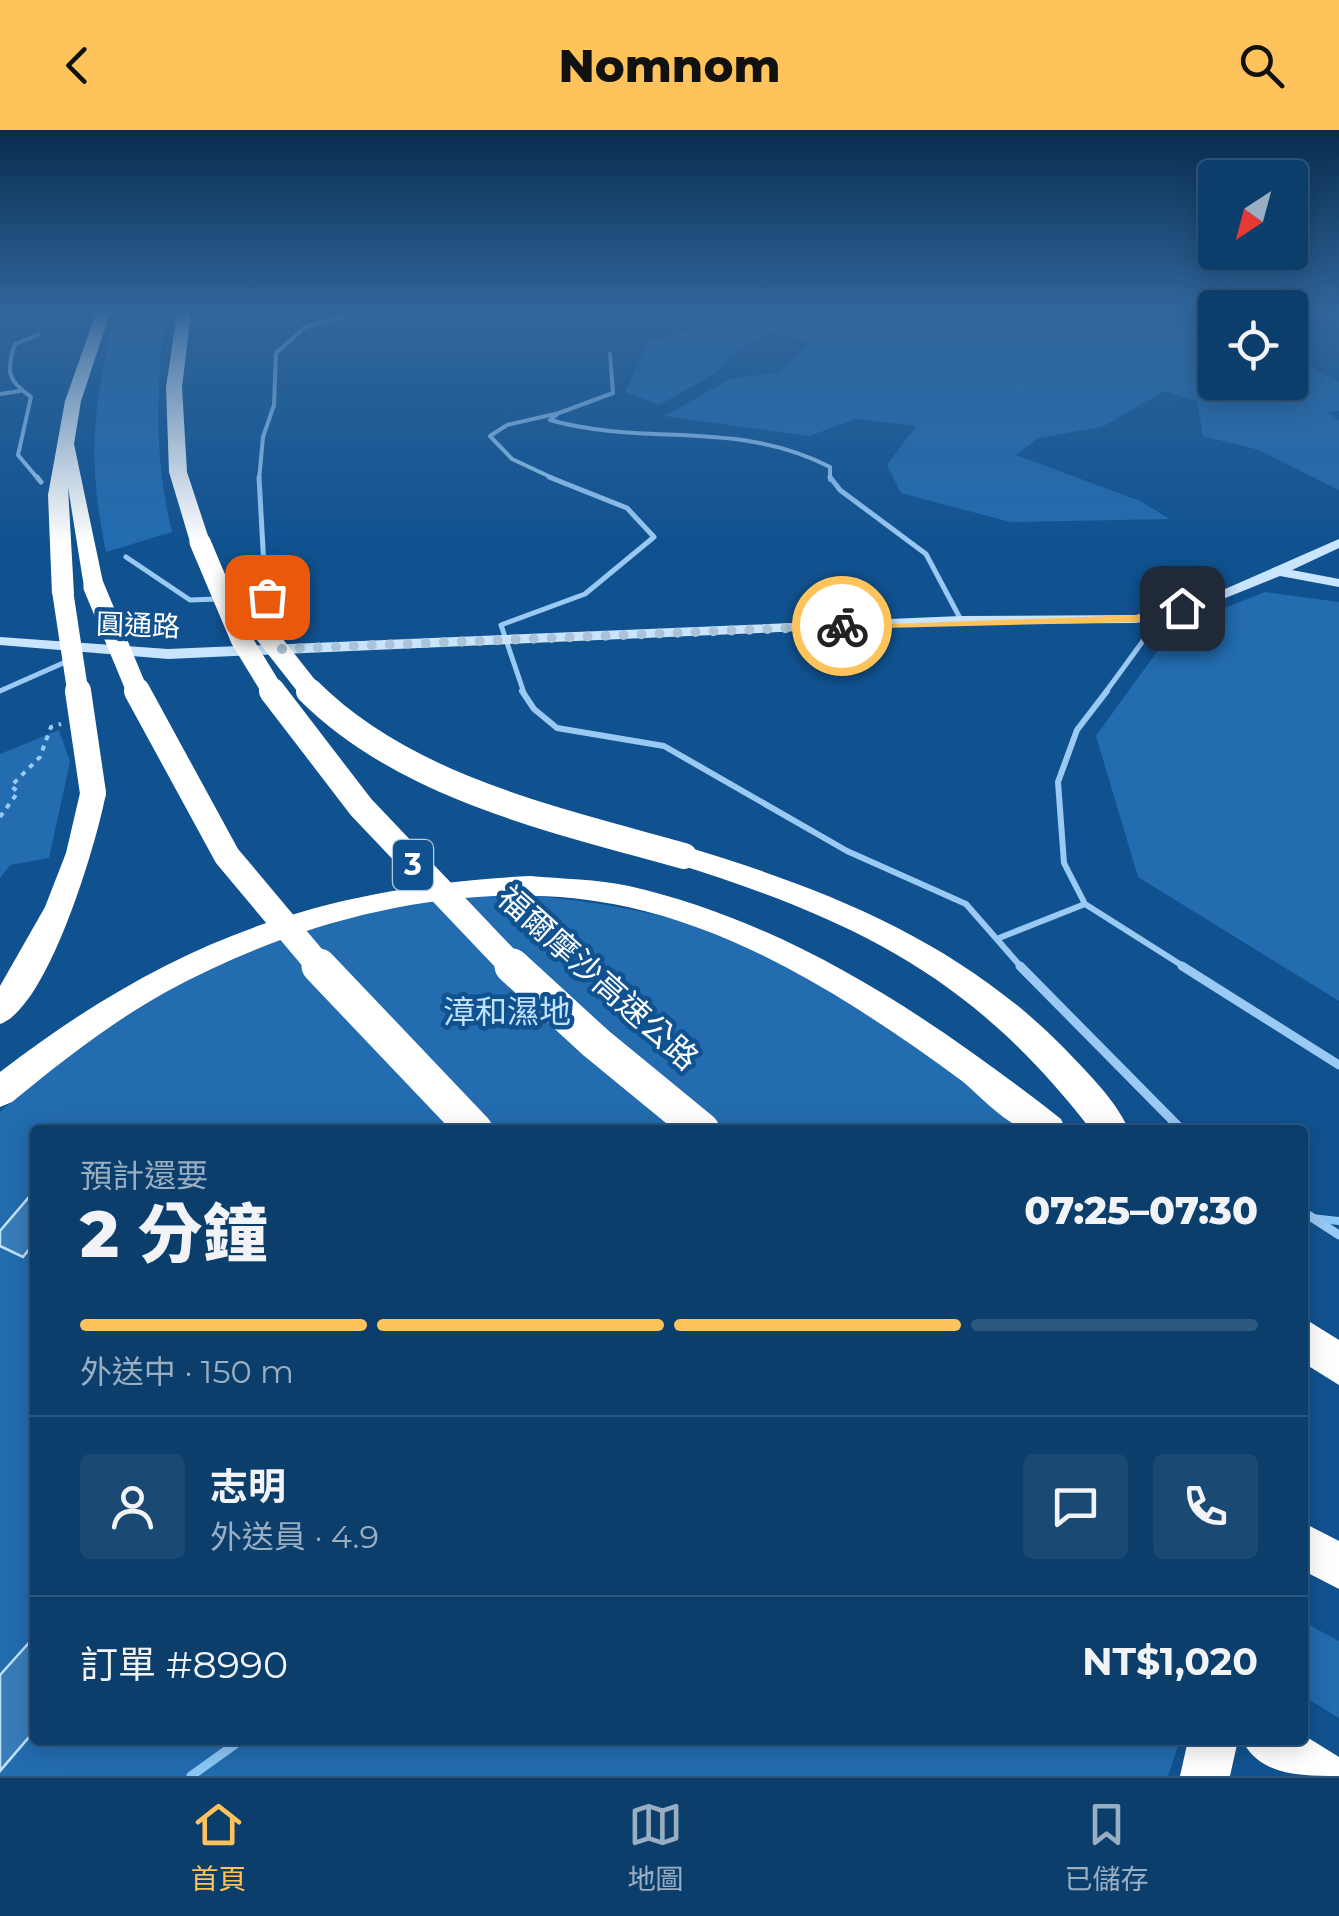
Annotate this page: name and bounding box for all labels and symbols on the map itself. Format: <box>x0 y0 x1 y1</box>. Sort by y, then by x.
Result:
north arrow <box>1198 160 1308 270</box>
pin <box>225 555 310 640</box>
pin <box>1140 566 1225 651</box>
courier <box>792 576 892 676</box>
street label: 圓通路 <box>95 607 181 643</box>
road number: 3 <box>393 840 433 890</box>
street label: 福爾摩沙高速公路 <box>490 877 707 1078</box>
park label: 漳和濕地 <box>443 992 571 1031</box>

